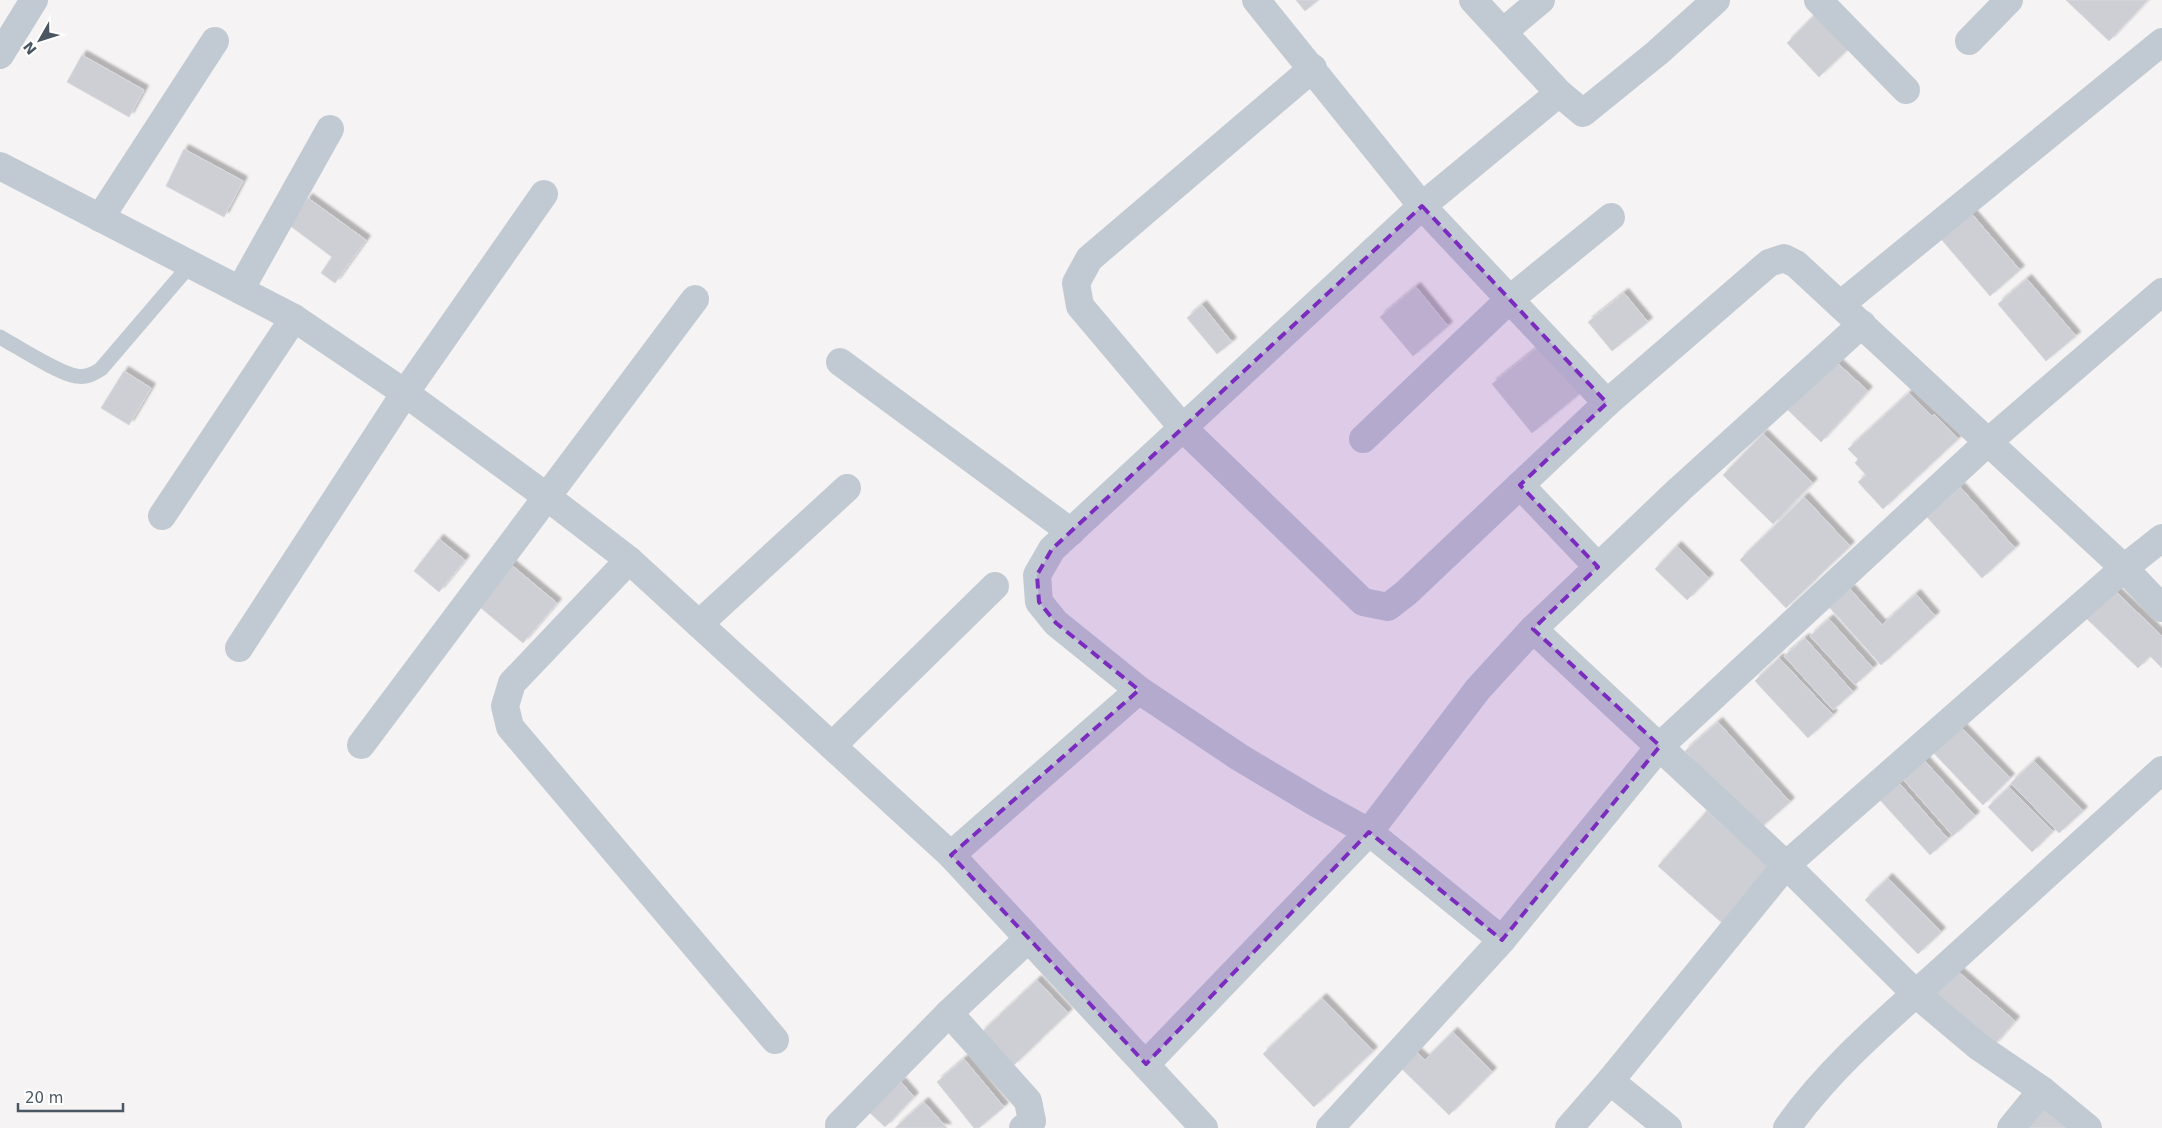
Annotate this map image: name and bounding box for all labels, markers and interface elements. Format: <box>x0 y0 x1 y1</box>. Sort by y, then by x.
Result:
north arrow <box>15 15 65 65</box>
text: N <box>20 39 40 58</box>
scale bar <box>18 1080 122 1112</box>
text: 20 m <box>25 1089 63 1107</box>

